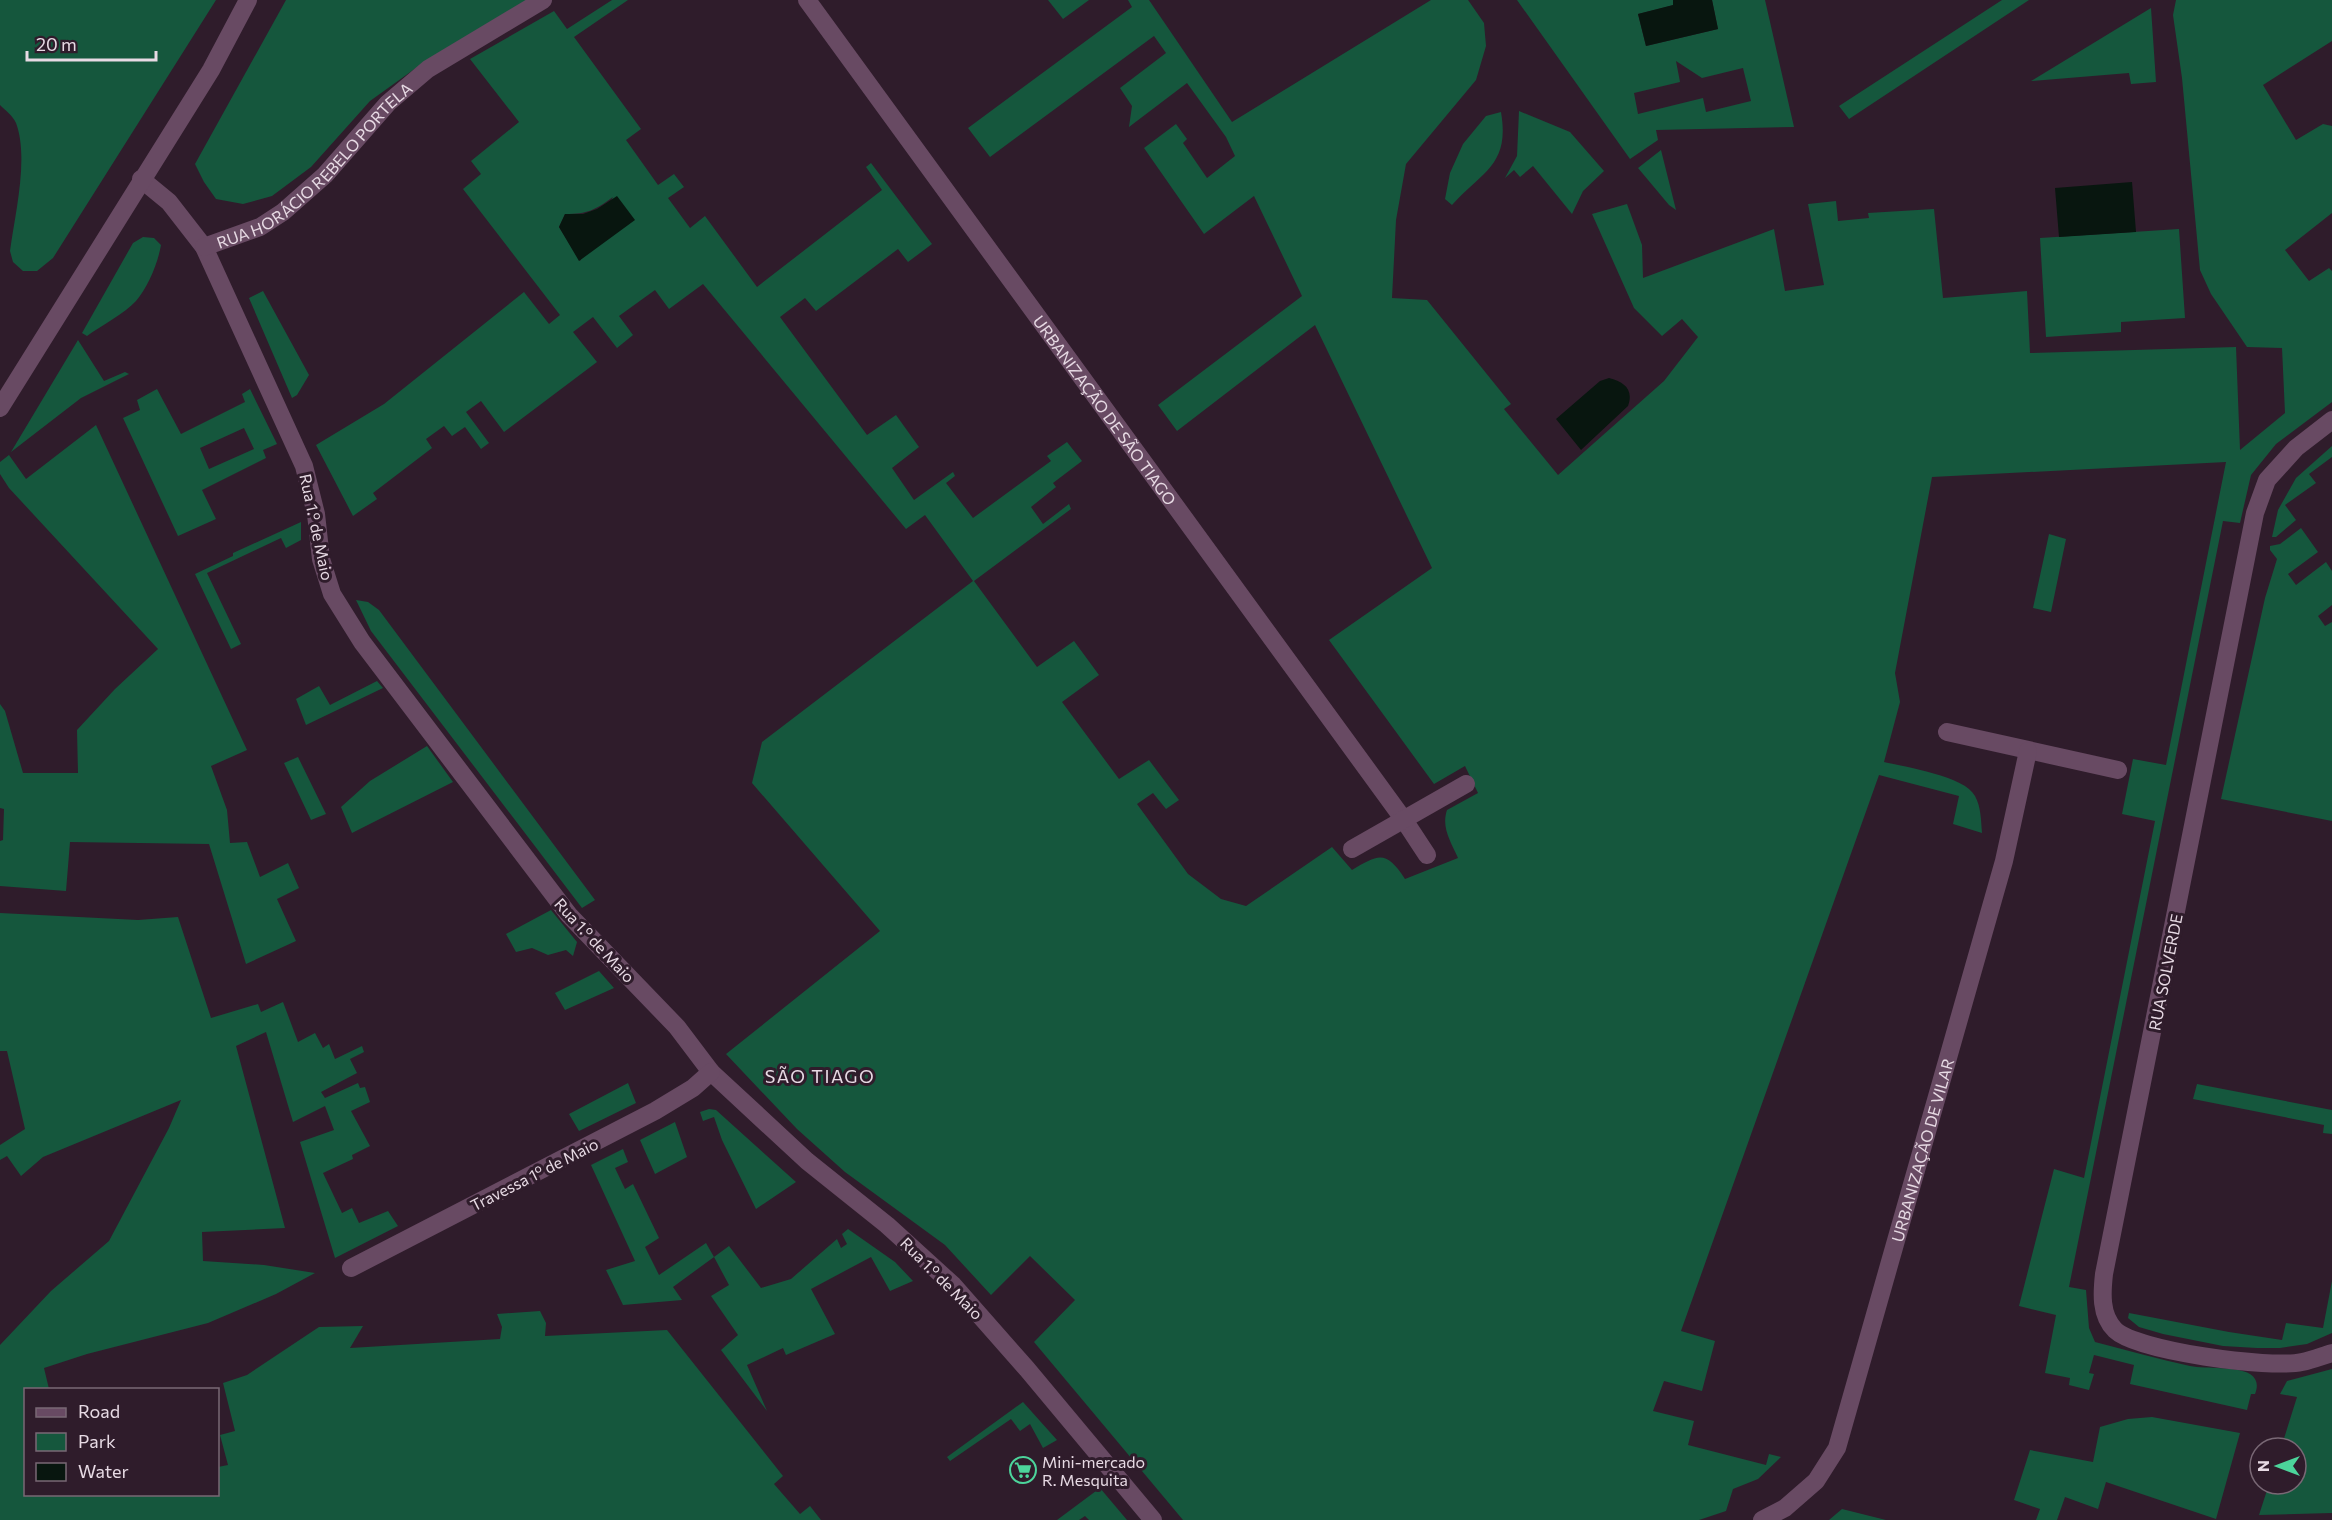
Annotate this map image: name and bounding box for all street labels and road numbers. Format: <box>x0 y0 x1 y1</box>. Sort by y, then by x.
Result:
street label: RUA HORÁCIO REBELO PORTELA <box>214 78 415 251</box>
street label: URBANIZAÇÃO DE SÃO TIAGO <box>1030 311 1181 508</box>
street label: Rua 1.º de Maio <box>296 472 338 582</box>
street label: Rua 1.º de Maio <box>551 894 639 986</box>
street label: RUA SOLVERDE <box>2144 912 2186 1032</box>
street label: URBANIZAÇÃO DE VILAR <box>1887 1056 1957 1244</box>
street label: Travessa 1º de Maio <box>467 1134 601 1214</box>
street label: Rua 1.º de Maio <box>897 1233 987 1323</box>

